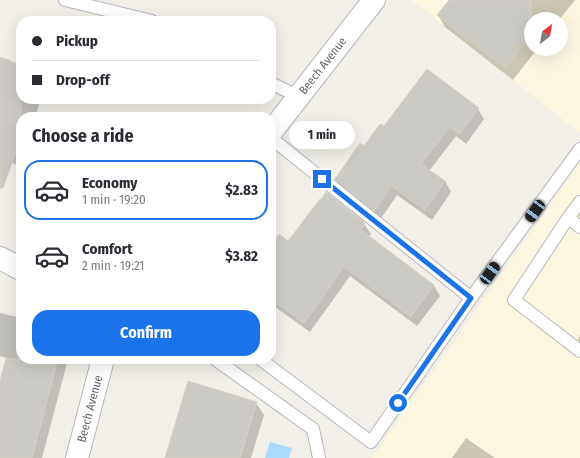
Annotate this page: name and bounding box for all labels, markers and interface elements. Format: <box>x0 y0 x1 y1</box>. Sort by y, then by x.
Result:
north arrow <box>524 12 568 56</box>
map controls <box>524 12 568 56</box>
text: Pickup <box>56 32 98 50</box>
street label: Beech Avenue <box>296 34 349 97</box>
text: Drop-off <box>56 71 110 89</box>
callout: 1 min <box>289 121 355 149</box>
text: Choose a ride <box>32 125 134 147</box>
text: 1 min <box>308 127 336 142</box>
route end <box>313 170 331 188</box>
icon: car <box>34 172 70 208</box>
text: Economy <box>82 174 137 192</box>
text: $2.83 <box>225 181 258 199</box>
text: 1 min · 19:20 <box>82 192 146 207</box>
car <box>523 198 547 224</box>
icon: car <box>34 238 70 274</box>
text: Comfort <box>82 240 133 258</box>
text: $3.82 <box>225 247 258 265</box>
text: 2 min · 19:21 <box>82 258 144 273</box>
car <box>478 260 502 286</box>
button: Confirm <box>32 310 260 356</box>
street label: Beech Avenue <box>74 374 105 444</box>
route start <box>389 394 407 412</box>

